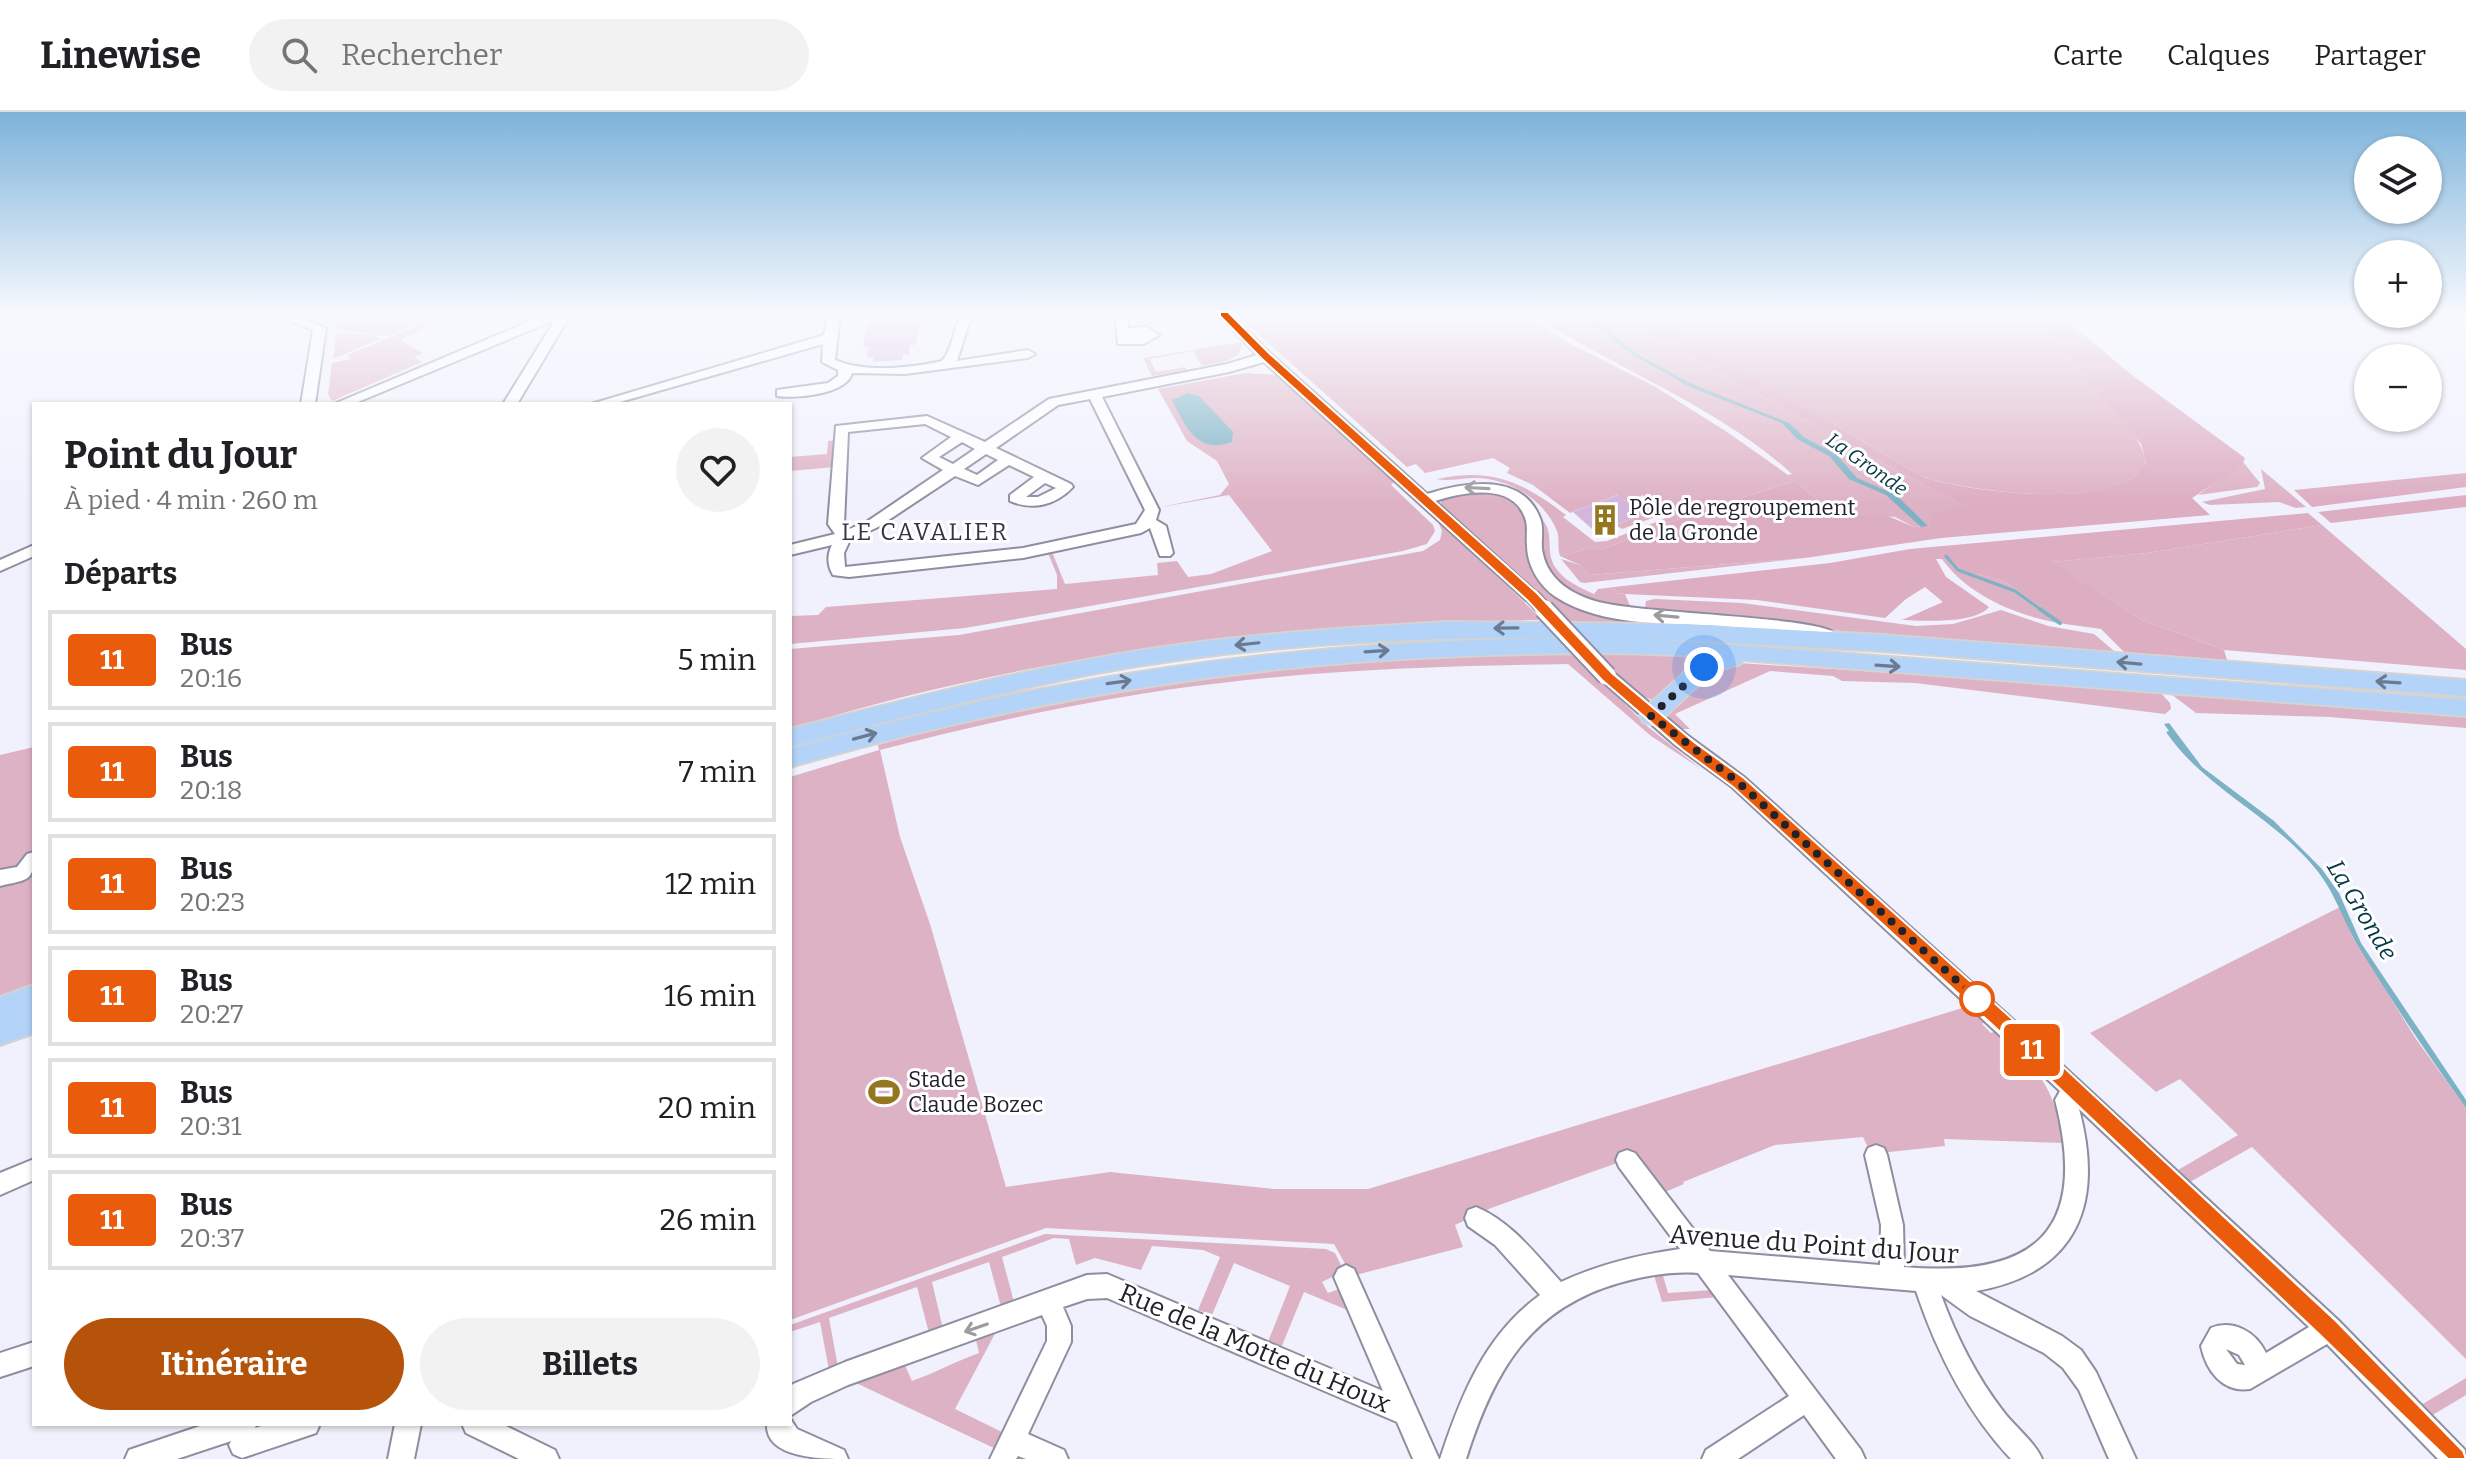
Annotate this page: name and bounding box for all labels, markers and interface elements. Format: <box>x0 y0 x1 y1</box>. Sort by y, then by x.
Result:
search box <box>249 19 809 91</box>
text: Linewise <box>40 32 201 78</box>
icon: search <box>277 33 321 77</box>
text: Rechercher <box>341 37 502 73</box>
text: Carte <box>2053 39 2123 72</box>
text: Calques <box>2167 39 2270 72</box>
text: Partager <box>2314 39 2426 72</box>
map controls <box>2354 136 2442 432</box>
button: layers <box>2354 136 2442 224</box>
button: + <box>2354 240 2442 328</box>
button: − <box>2354 344 2442 432</box>
water label: La Gronde <box>1822 427 1912 501</box>
button: heart <box>676 428 760 512</box>
text: Point du Jour <box>64 432 297 478</box>
one-way arrow <box>1464 480 1491 495</box>
text: À pied · 4 min · 260 m <box>64 485 318 516</box>
place label: Pôle de regroupement de la Gronde <box>1629 494 1855 546</box>
building icon: Pôle de regroupement de la Gronde <box>1588 503 1622 537</box>
district label: LE CAVALIER <box>841 518 1009 546</box>
text: Départs <box>64 556 177 592</box>
one-way arrow <box>1653 608 1680 623</box>
one-way arrow <box>1493 620 1520 636</box>
text: Bus <box>180 627 233 663</box>
one-way arrow <box>1234 637 1261 652</box>
text: 5 min <box>677 642 756 678</box>
text: 11 <box>100 643 124 676</box>
one-way arrow <box>1363 643 1390 658</box>
your location <box>1684 647 1724 687</box>
one-way arrow <box>2116 655 2143 670</box>
one-way arrow <box>1874 659 1901 674</box>
text: 20:16 <box>180 663 242 694</box>
one-way arrow <box>1106 674 1131 689</box>
one-way arrow <box>2375 674 2402 689</box>
one-way arrow <box>851 728 877 743</box>
text: Bus <box>180 739 233 775</box>
text: 7 min <box>678 754 756 790</box>
text: 11 <box>100 755 124 788</box>
text: 20:18 <box>180 775 242 806</box>
text: Bus <box>180 851 233 887</box>
water label: La Gronde <box>2321 855 2403 965</box>
text: 12 min <box>665 866 756 902</box>
text: 11 <box>100 867 124 900</box>
text: 20:23 <box>180 887 245 918</box>
text: Bus <box>180 963 233 999</box>
text: 16 min <box>664 978 756 1014</box>
text: 11 <box>100 979 124 1012</box>
unlabelled marker <box>1960 982 1994 1016</box>
text: 20:27 <box>180 999 243 1030</box>
line badge: 11 <box>1996 1024 2068 1076</box>
text: 11 <box>2020 1033 2044 1066</box>
place label: Stade Claude Bozec <box>908 1066 1043 1118</box>
text: Bus <box>180 1075 233 1111</box>
sports icon: Stade Claude Bozec <box>867 1075 901 1109</box>
text: 20 min <box>658 1090 756 1126</box>
text: 11 <box>100 1091 124 1124</box>
text: 20:31 <box>180 1111 242 1142</box>
text: Bus <box>180 1187 233 1223</box>
text: 26 min <box>660 1202 756 1238</box>
text: 11 <box>100 1203 124 1236</box>
street label: Avenue du Point du Jour <box>1668 1219 1960 1270</box>
text: 20:37 <box>180 1223 244 1254</box>
street label: Rue de la Motte du Houx <box>1115 1277 1395 1420</box>
button: Itinéraire <box>64 1318 404 1410</box>
button: Billets <box>420 1318 760 1410</box>
one-way arrow <box>964 1322 989 1337</box>

